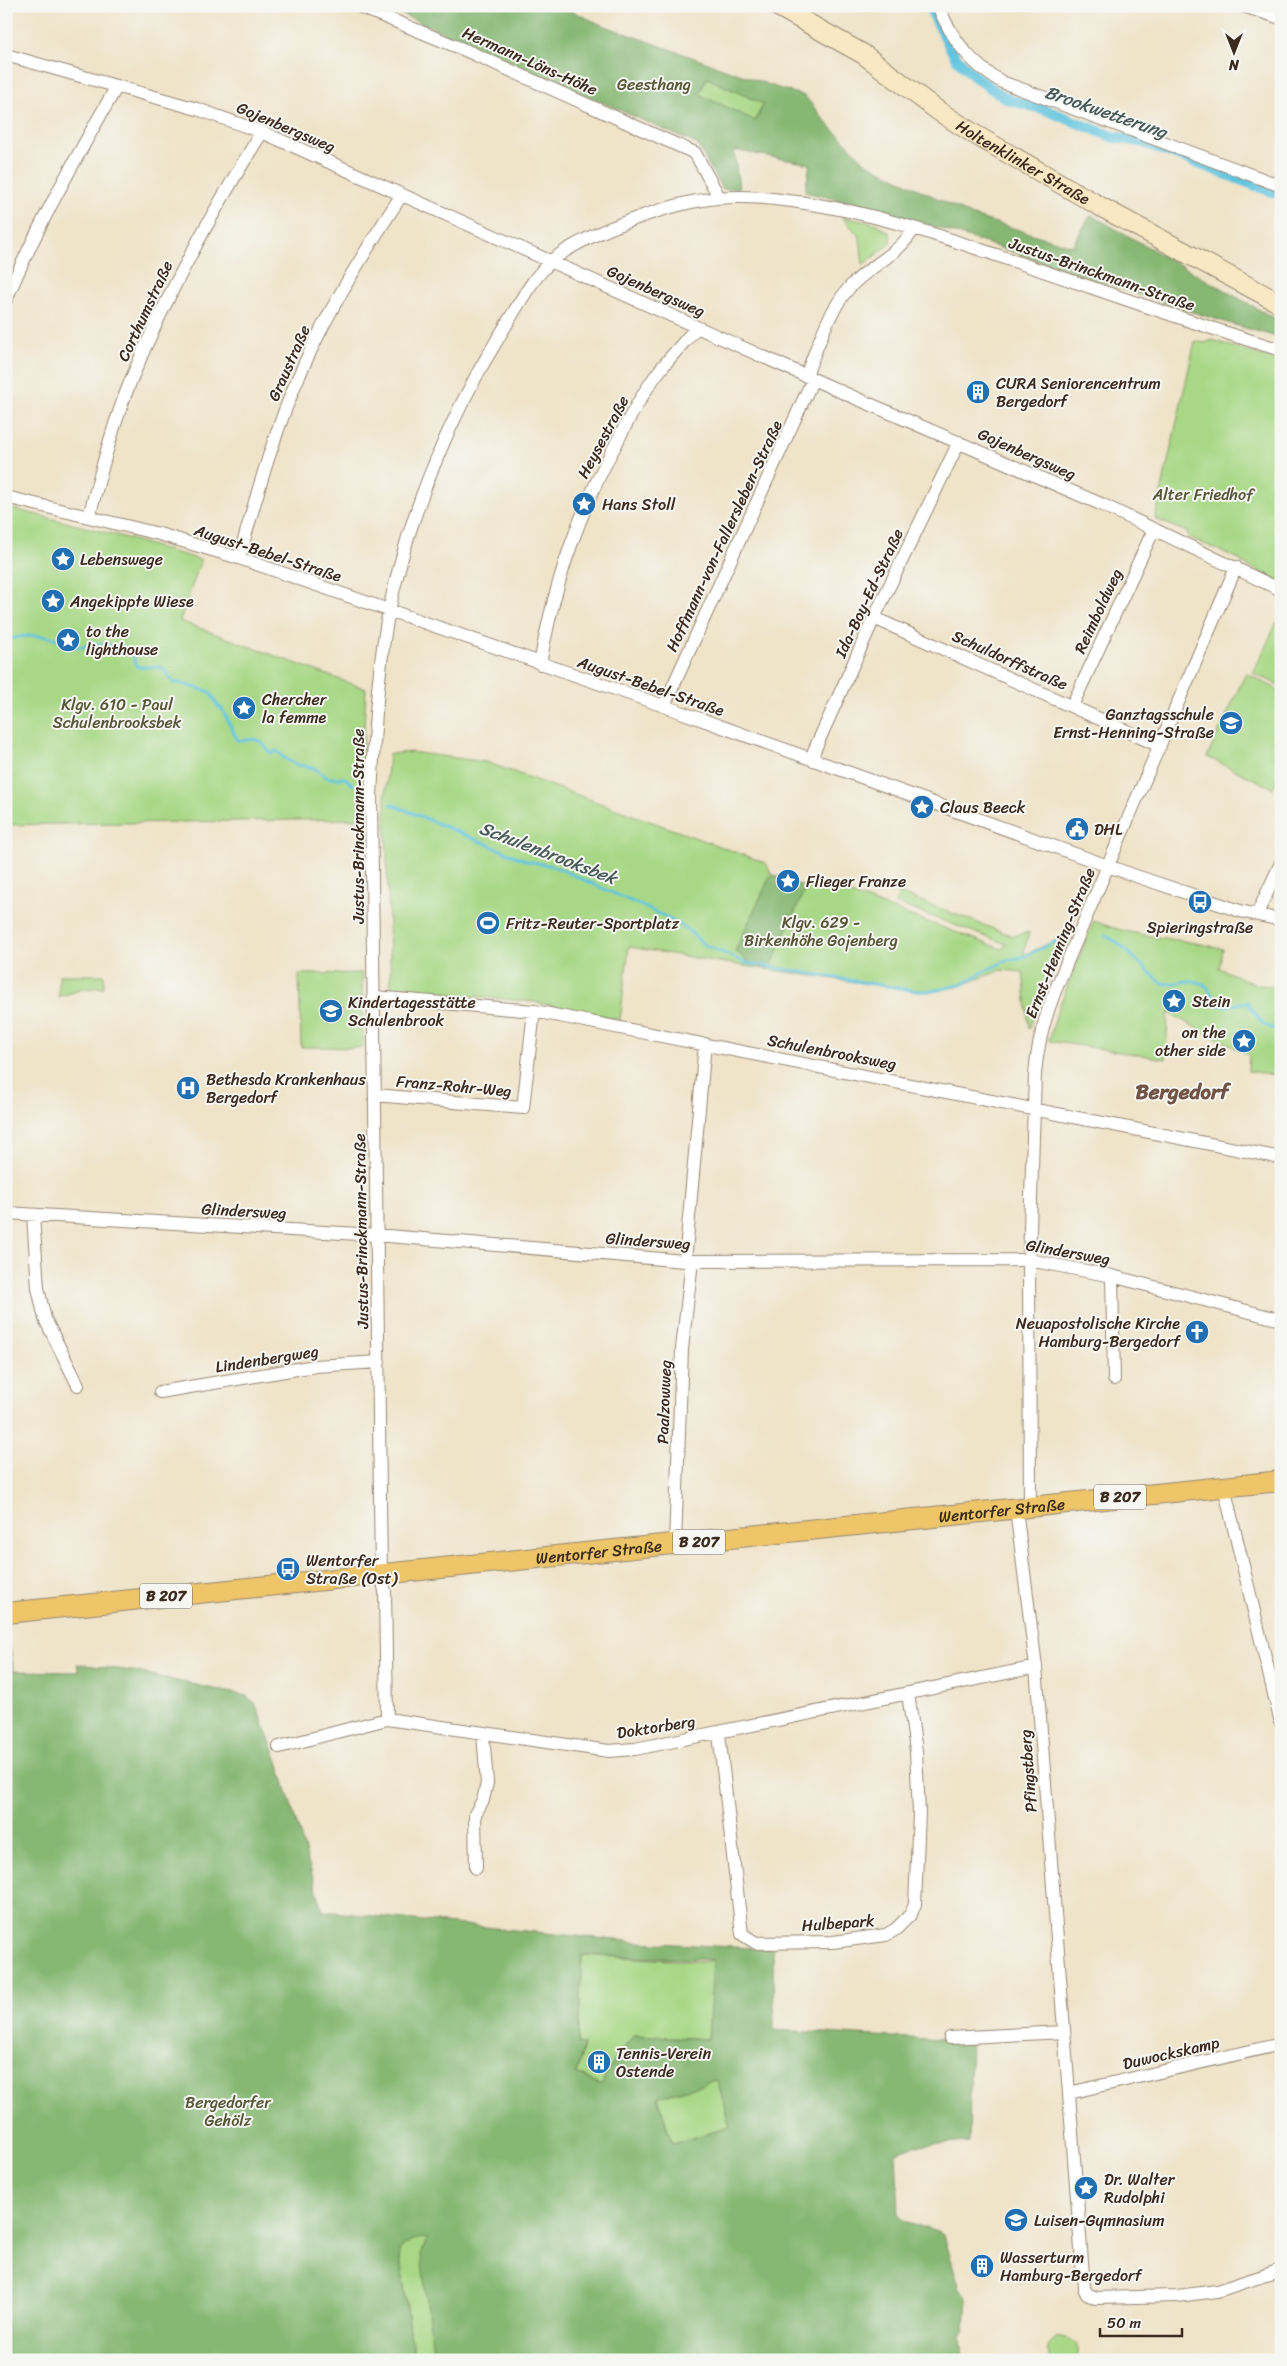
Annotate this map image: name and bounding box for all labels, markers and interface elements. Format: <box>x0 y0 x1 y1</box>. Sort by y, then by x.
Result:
street label: Hermann-Löns-Höhe <box>458 18 602 104</box>
north arrow <box>1210 28 1260 78</box>
text: N <box>1229 52 1240 77</box>
park label: Geesthang <box>617 70 691 99</box>
water label: Brookwetterung <box>1040 76 1173 149</box>
street label: Gojenbergsweg <box>232 93 340 161</box>
street label: Holtenklinker Straße <box>950 111 1096 213</box>
street label: Justus-Brinckmann-Straße <box>1004 228 1199 319</box>
street label: Corthumstraße <box>109 256 181 366</box>
street label: Gojenbergsweg <box>602 256 710 326</box>
street label: Graustraße <box>259 320 319 406</box>
place label: CURA Seniorencentrum Bergedorf <box>996 369 1161 416</box>
building icon: CURA Seniorencentrum Bergedorf <box>965 379 991 405</box>
street label: Heysestraße <box>569 390 637 484</box>
street label: Hoffmann-von-Fallersleben-Straße <box>657 415 791 657</box>
street label: Gojenbergsweg <box>973 419 1081 489</box>
park label: Alter Friedhof <box>1152 480 1255 509</box>
place label: Hans Stoll <box>602 490 676 519</box>
place icon: Hans Stoll <box>571 491 597 517</box>
street label: August-Bebel-Straße <box>190 515 346 591</box>
street label: Ida-Boy-Ed-Straße <box>826 524 912 663</box>
place label: Lebenswege <box>80 545 163 574</box>
place icon: Lebenswege <box>50 546 76 572</box>
street label: Reimboldweg <box>1066 563 1130 659</box>
place label: Angekippte Wiese <box>69 587 194 616</box>
place icon: Angekippte Wiese <box>40 588 66 614</box>
place label: to the lighthouse <box>86 617 158 664</box>
street label: Schuldorffstraße <box>947 621 1073 699</box>
place icon: to the lighthouse <box>55 627 81 653</box>
street label: August-Bebel-Straße <box>573 647 729 725</box>
place label: Chercher la femme <box>262 685 328 732</box>
park label: Klgv. 610 - Paul Schulenbrooksbek <box>53 690 182 737</box>
place icon: Chercher la femme <box>231 695 257 721</box>
place label: Ganztagsschule Ernst-Henning-Straße <box>1053 700 1214 747</box>
school or university icon: Ganztagsschule Ernst-Henning-Straße <box>1218 710 1244 736</box>
street label: Justus-Brinckmann-Straße <box>344 728 373 925</box>
place label: Claus Beeck <box>940 793 1026 822</box>
place icon: Claus Beeck <box>909 794 935 820</box>
water label: Schulenbrooksbek <box>475 812 624 895</box>
place label: DHL <box>1094 815 1123 844</box>
public building icon: DHL <box>1064 816 1090 842</box>
street label: Ernst-Henning-Straße <box>1016 863 1104 1023</box>
place label: Flieger Franze <box>806 867 906 896</box>
place icon: Flieger Franze <box>775 868 801 894</box>
bus stop icon: Spieringstraße <box>1187 889 1213 915</box>
park label: Klgv. 629 - Birkenhöhe Gojenberg <box>744 908 898 955</box>
place label: Fritz-Reuter-Sportplatz <box>506 909 680 938</box>
sports icon: Fritz-Reuter-Sportplatz <box>475 910 501 936</box>
place label: Spieringstraße <box>1147 913 1253 942</box>
place label: Stein <box>1192 987 1231 1016</box>
place label: Kindertagesstätte Schulenbrook <box>348 988 476 1035</box>
place icon: Stein <box>1161 988 1187 1014</box>
school or university icon: Kindertagesstätte Schulenbrook <box>318 998 344 1024</box>
place label: on the other side <box>1155 1018 1226 1065</box>
street label: Schulenbrooksweg <box>765 1025 899 1079</box>
place icon: on the other side <box>1231 1028 1257 1054</box>
place label: Bethesda Krankenhaus Bergedorf <box>206 1065 366 1112</box>
street label: Franz-Rohr-Weg <box>395 1067 513 1105</box>
district label: Bergedorf <box>1135 1073 1232 1111</box>
hospital icon: Bethesda Krankenhaus Bergedorf <box>175 1075 201 1101</box>
street label: Justus-Brinckmann-Straße <box>345 1133 377 1330</box>
street label: Glindersweg <box>201 1194 287 1228</box>
street label: Glindersweg <box>605 1224 691 1258</box>
street label: Glindersweg <box>1024 1230 1112 1274</box>
place label: Neuapostolische Kirche Hamburg-Bergedorf <box>1016 1309 1182 1356</box>
church icon: Neuapostolische Kirche Hamburg-Bergedorf <box>1184 1319 1210 1345</box>
street label: Lindenbergweg <box>213 1337 321 1381</box>
street label: Paalzowweg <box>648 1359 680 1445</box>
road number: B 207 <box>1094 1484 1146 1510</box>
street label: Wentorfer Straße <box>937 1489 1066 1531</box>
road number: B 207 <box>673 1530 725 1554</box>
street label: Wentorfer Straße <box>534 1531 663 1573</box>
place label: Wentorfer Straße (Ost) <box>306 1546 398 1593</box>
bus stop icon: Wentorfer Straße (Ost) <box>275 1556 301 1582</box>
road number: B 207 <box>140 1584 192 1608</box>
street label: Doktorberg <box>615 1706 697 1748</box>
street label: Pfingstberg <box>1011 1728 1045 1814</box>
street label: Hulbepark <box>801 1906 876 1940</box>
street label: Duwockskamp <box>1120 2028 1223 2078</box>
place label: Tennis-Verein Ostende <box>616 2039 711 2086</box>
building icon: Tennis-Verein Ostende <box>586 2049 612 2075</box>
park label: Bergedorfer Gehölz <box>185 2088 272 2135</box>
place label: Dr. Walter Rudolphi <box>1104 2165 1176 2212</box>
place icon: Dr. Walter Rudolphi <box>1073 2175 1099 2201</box>
place label: Luisen-Gymnasium <box>1034 2206 1164 2235</box>
school or university icon: Luisen-Gymnasium <box>1003 2207 1029 2233</box>
place label: Wasserturm Hamburg-Bergedorf <box>1000 2243 1144 2290</box>
building icon: Wasserturm Hamburg-Bergedorf <box>969 2253 995 2279</box>
scale bar <box>1100 2306 1182 2338</box>
text: 50 m <box>1107 2310 1142 2336</box>

